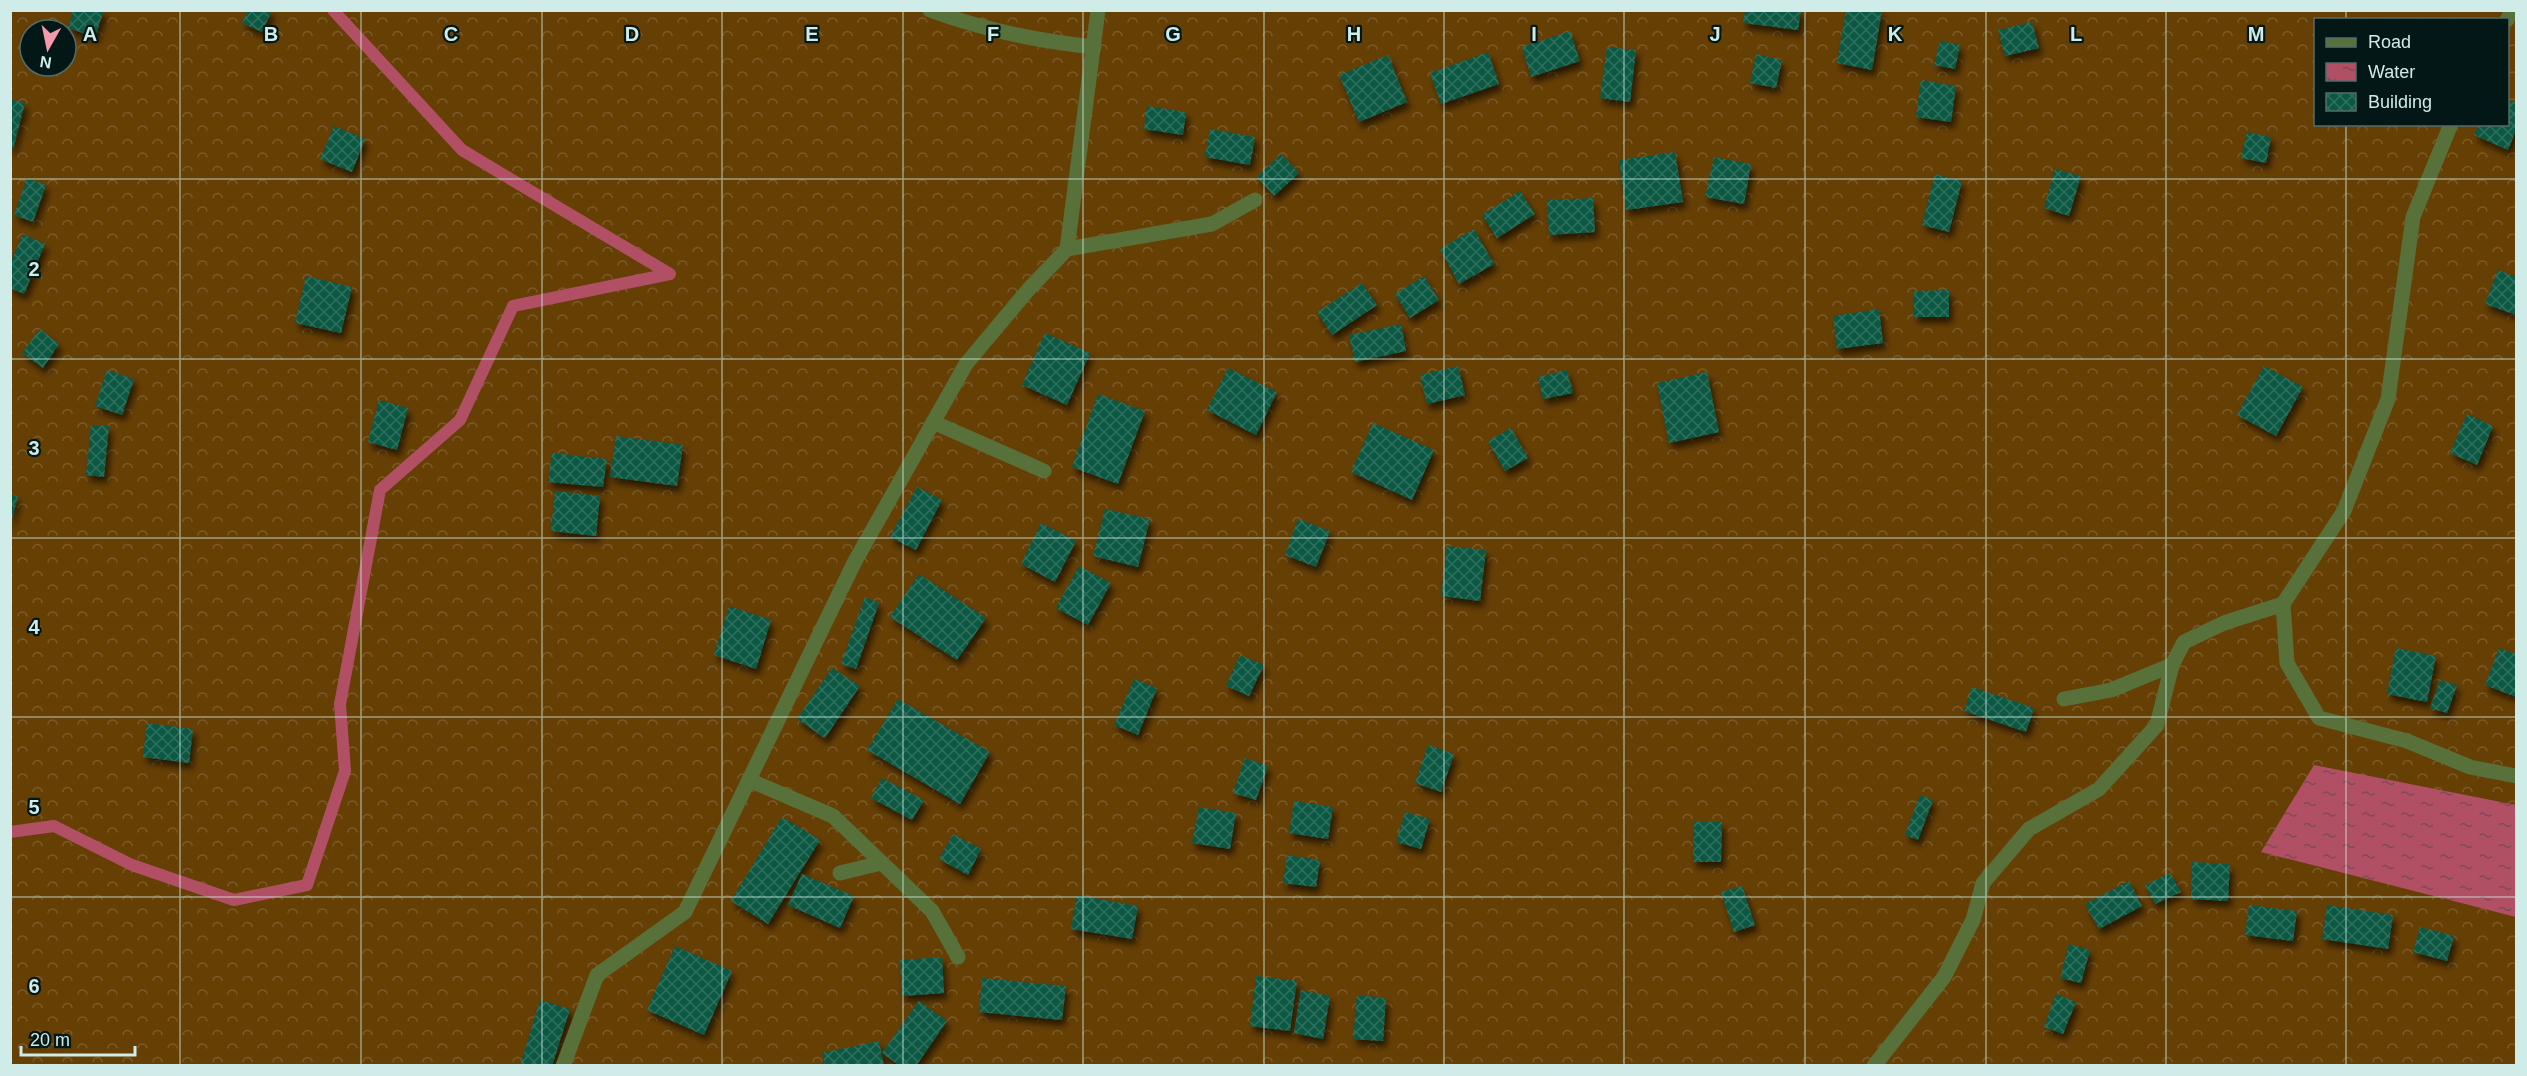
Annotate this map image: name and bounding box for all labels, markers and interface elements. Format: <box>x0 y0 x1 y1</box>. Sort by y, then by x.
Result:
north arrow <box>18 18 78 78</box>
legend <box>2314 18 2509 126</box>
text: A <box>83 23 97 45</box>
text: B <box>264 23 278 45</box>
text: C <box>444 23 458 45</box>
text: D <box>625 23 639 45</box>
text: E <box>805 23 819 45</box>
text: F <box>987 23 999 45</box>
text: G <box>1165 23 1181 45</box>
text: H <box>1347 23 1361 45</box>
text: I <box>1531 23 1537 45</box>
text: J <box>1709 23 1721 45</box>
text: K <box>1888 23 1903 45</box>
text: L <box>2070 23 2082 45</box>
text: M <box>2248 23 2264 45</box>
text: Road <box>2368 32 2411 52</box>
text: N <box>39 53 53 72</box>
text: Water <box>2368 62 2415 82</box>
text: Building <box>2368 92 2432 112</box>
text: 2 <box>28 258 40 280</box>
text: 3 <box>28 437 40 459</box>
text: 4 <box>28 616 40 638</box>
text: 5 <box>28 796 40 818</box>
text: 6 <box>28 975 40 997</box>
scale bar <box>21 1019 135 1057</box>
text: 20 m <box>30 1030 70 1050</box>

